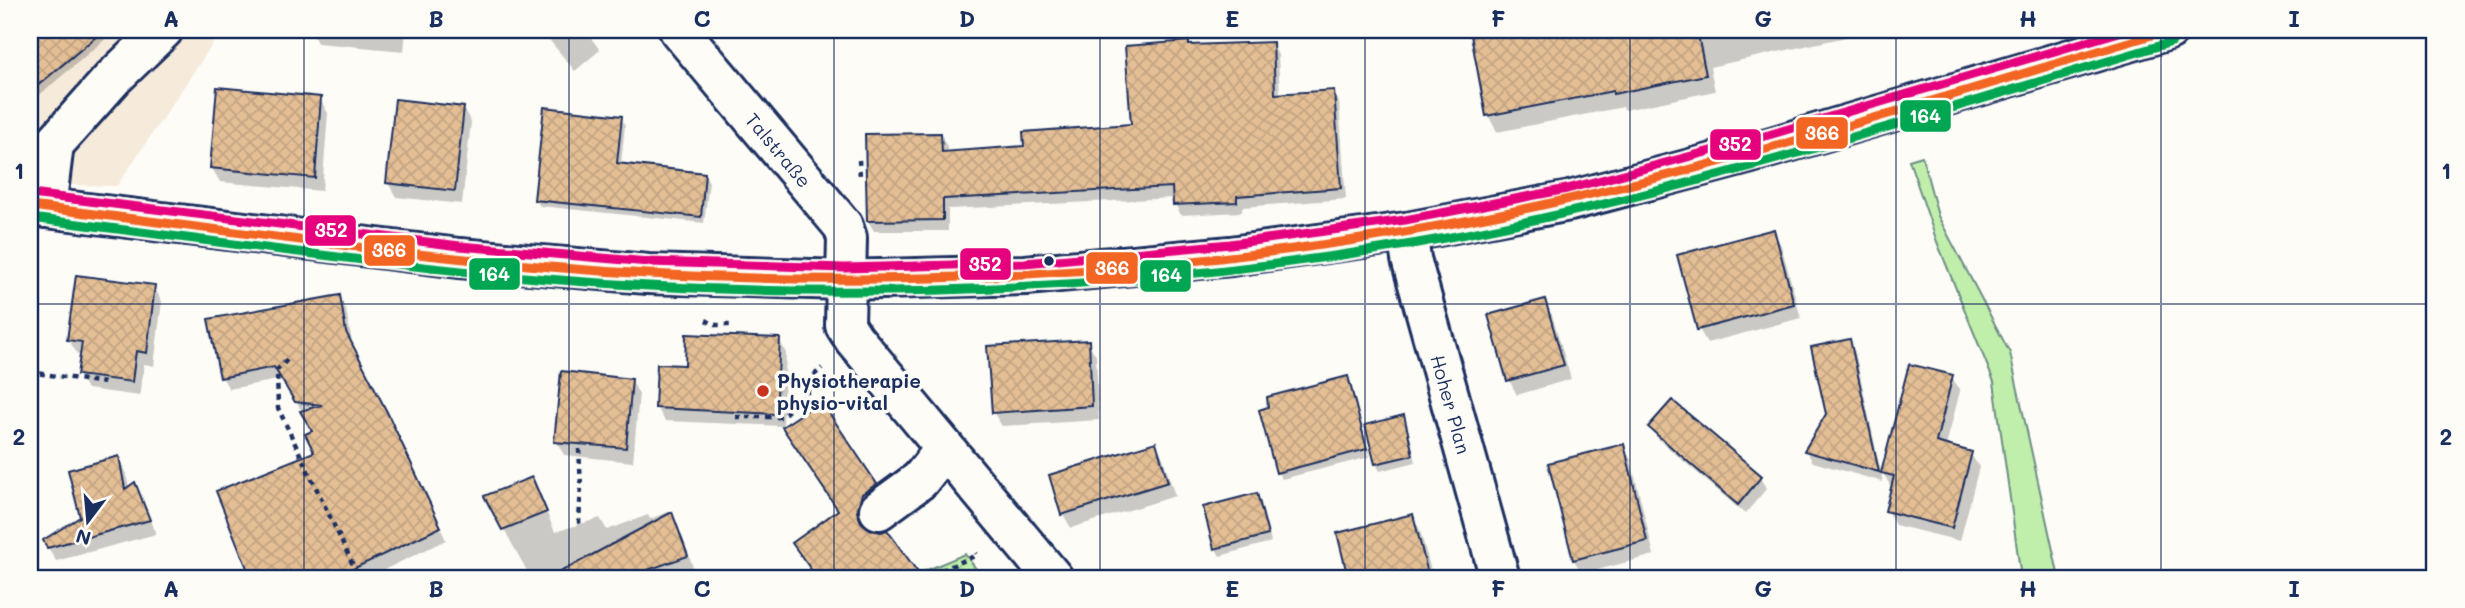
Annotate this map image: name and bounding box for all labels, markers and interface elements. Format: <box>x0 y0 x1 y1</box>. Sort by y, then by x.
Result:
text: A <box>163 3 179 33</box>
text: B <box>428 3 444 33</box>
text: C <box>693 3 711 33</box>
text: D <box>959 3 975 33</box>
text: E <box>1225 3 1239 33</box>
text: F <box>1491 3 1505 33</box>
text: G <box>1754 3 1772 33</box>
text: H <box>2019 3 2037 33</box>
text: I <box>2288 3 2300 33</box>
line badge: 164 <box>1899 99 1952 133</box>
text: 164 <box>1909 103 1941 128</box>
street label: Talstraße <box>741 107 818 192</box>
line badge: 366 <box>1795 116 1849 150</box>
text: 366 <box>1805 120 1839 145</box>
line badge: 352 <box>1709 128 1762 161</box>
text: 352 <box>1718 131 1752 156</box>
text: 1 <box>14 155 24 185</box>
text: 1 <box>2441 155 2451 185</box>
line badge: 352 <box>304 214 357 247</box>
text: 352 <box>314 217 348 242</box>
line badge: 366 <box>363 234 416 267</box>
text: 366 <box>372 237 406 262</box>
line badge: 352 <box>959 247 1012 281</box>
text: 352 <box>968 251 1002 276</box>
line badge: 366 <box>1085 251 1139 285</box>
unlabelled marker <box>1042 254 1056 268</box>
text: 366 <box>1095 255 1129 280</box>
line badge: 164 <box>468 257 521 291</box>
line badge: 164 <box>1139 259 1192 293</box>
text: 164 <box>478 261 510 286</box>
text: 164 <box>1150 262 1182 287</box>
street label: Hoher Plan <box>1426 352 1477 457</box>
place label: Physiotherapie physio-vital <box>777 368 921 415</box>
marker: Physiotherapie physio-vital <box>755 383 771 399</box>
text: 2 <box>13 421 25 451</box>
text: 2 <box>2440 421 2452 451</box>
north arrow <box>52 486 122 556</box>
text: N <box>73 524 94 552</box>
text: A <box>163 573 179 603</box>
text: B <box>428 573 444 603</box>
text: C <box>693 573 711 603</box>
text: D <box>959 573 975 603</box>
text: E <box>1225 573 1239 603</box>
text: F <box>1491 573 1505 603</box>
text: G <box>1754 573 1772 603</box>
text: H <box>2019 573 2037 603</box>
text: I <box>2288 573 2300 603</box>

